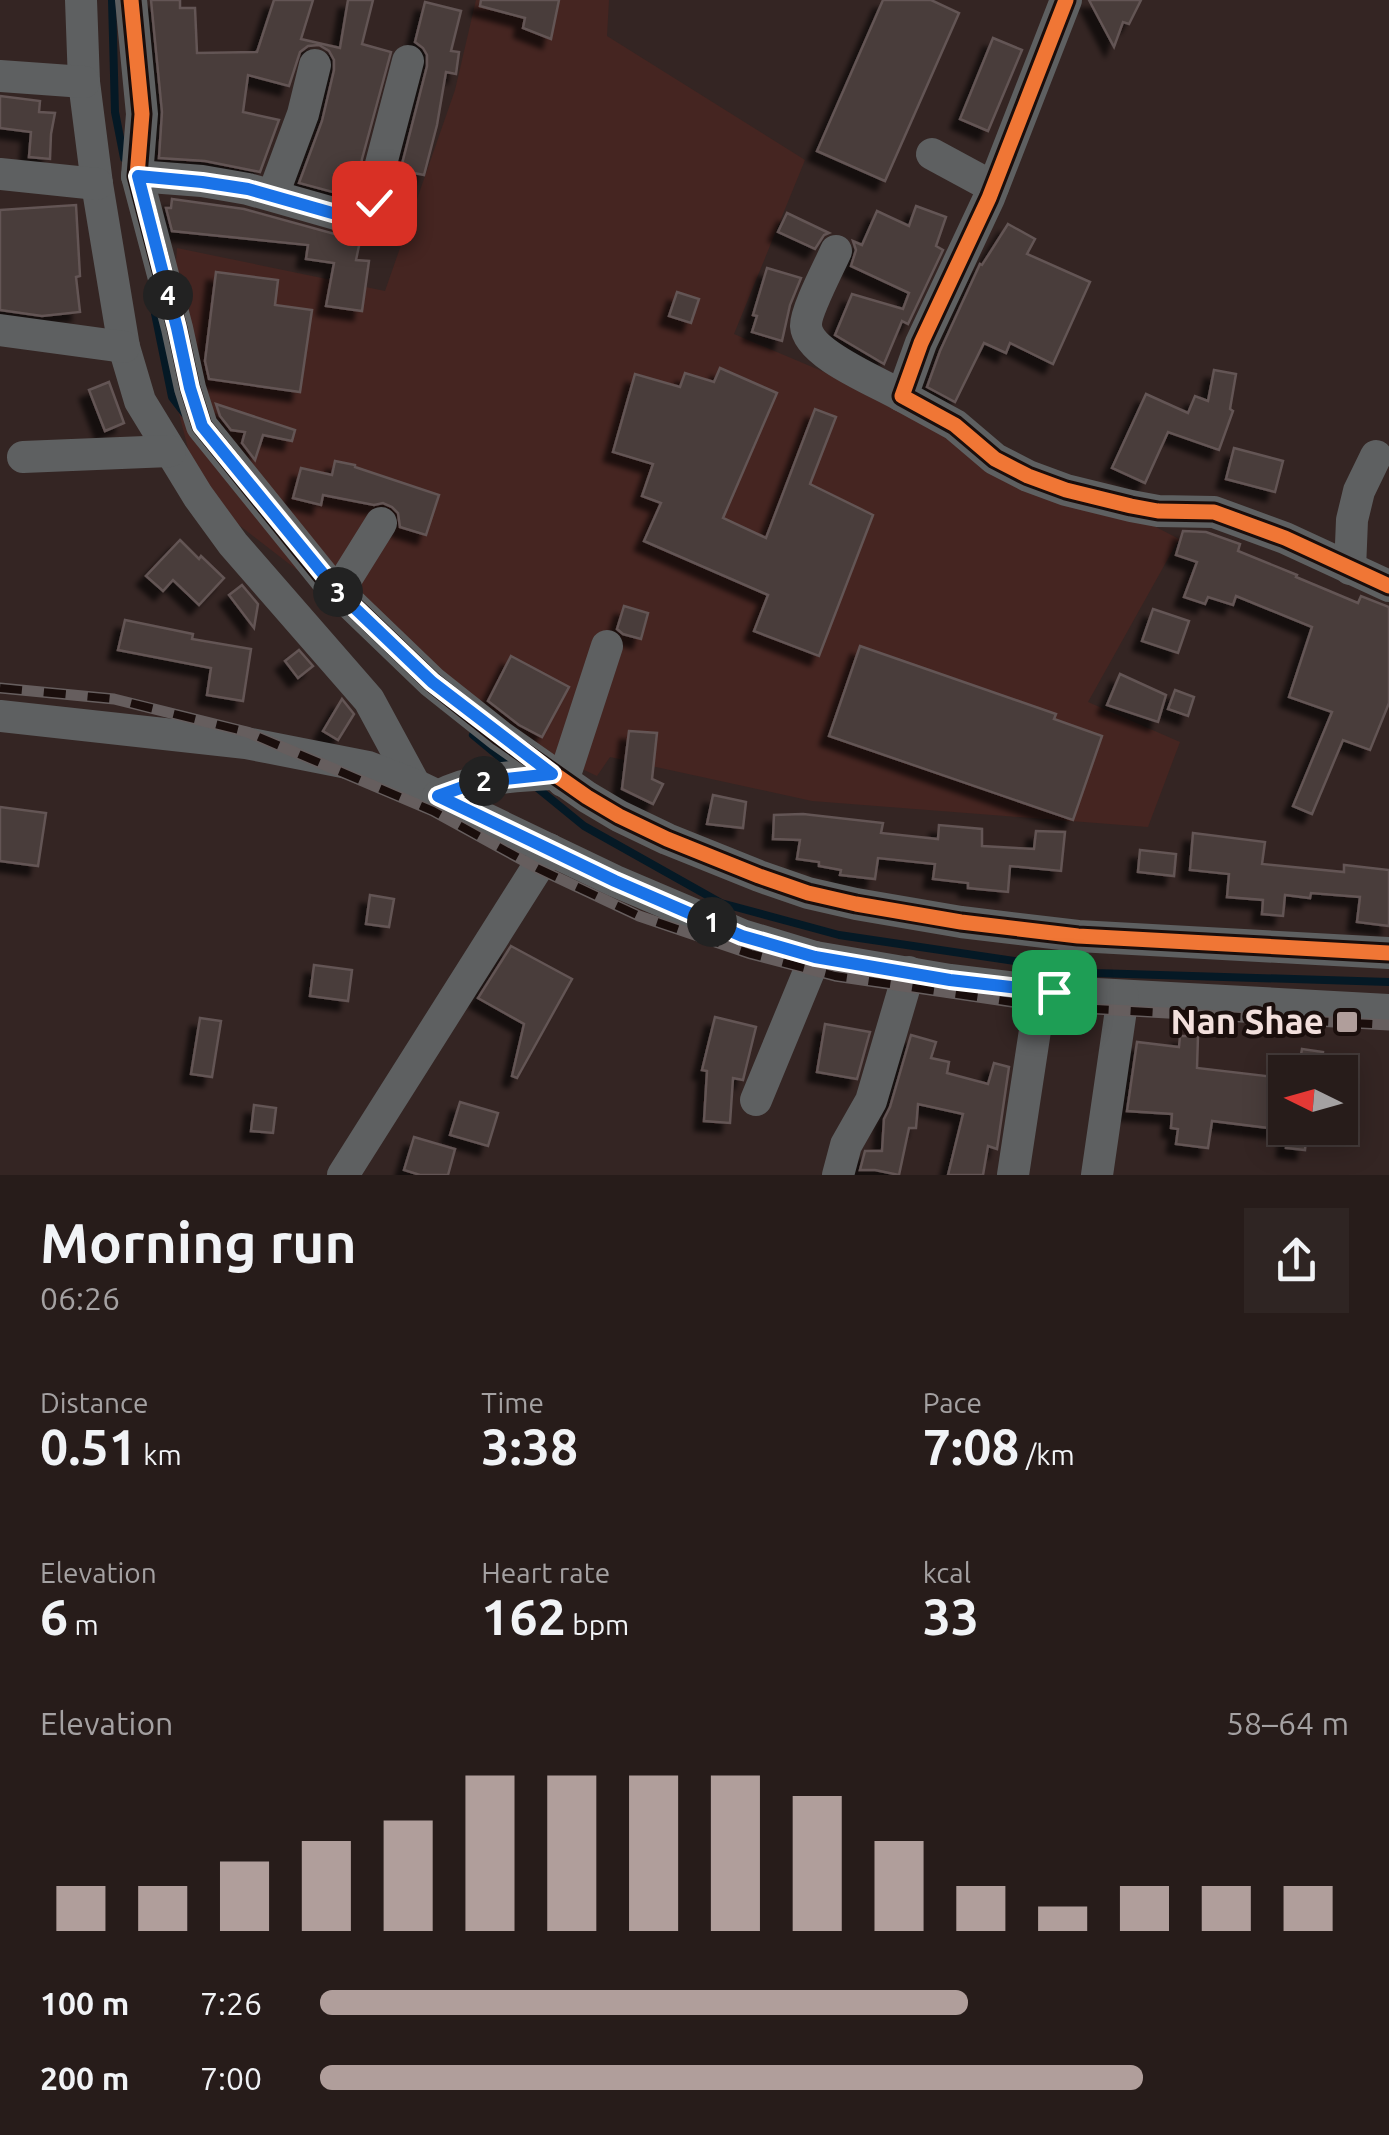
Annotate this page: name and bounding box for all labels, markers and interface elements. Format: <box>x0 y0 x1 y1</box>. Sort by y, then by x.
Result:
pin <box>332 161 417 246</box>
icon: check <box>347 176 402 231</box>
pin: 4 <box>143 270 193 320</box>
text: 4 <box>160 279 176 310</box>
pin: 3 <box>313 567 363 617</box>
text: 3 <box>330 576 346 607</box>
pin: 2 <box>459 756 509 806</box>
text: 2 <box>476 765 492 796</box>
pin: 1 <box>687 897 737 947</box>
text: 1 <box>704 906 720 937</box>
pin <box>1012 950 1097 1035</box>
icon: arrive <box>1027 965 1082 1020</box>
place label: Nan Shae <box>1171 1001 1324 1041</box>
marker: Nan Shae <box>1334 1009 1360 1035</box>
north arrow <box>1268 1055 1358 1145</box>
map controls <box>1268 1055 1358 1145</box>
button: share <box>1244 1208 1349 1313</box>
text: Morning run <box>40 1212 357 1273</box>
text: 06:26 <box>40 1280 120 1316</box>
text: Distance <box>40 1387 148 1418</box>
text: Time <box>481 1387 544 1418</box>
text: Pace <box>923 1387 982 1418</box>
text: 0.51 <box>40 1418 137 1474</box>
text: 3:38 <box>481 1418 578 1474</box>
text: 7:08 <box>923 1418 1020 1474</box>
text: km <box>137 1439 182 1470</box>
text: /km <box>1020 1439 1075 1470</box>
text: Elevation <box>40 1557 157 1588</box>
text: Heart rate <box>481 1557 610 1588</box>
text: kcal <box>923 1557 971 1588</box>
text: 6 <box>40 1588 68 1644</box>
text: 162 <box>481 1588 566 1644</box>
text: 33 <box>923 1588 979 1644</box>
text: m <box>68 1609 99 1640</box>
text: bpm <box>566 1609 629 1640</box>
text: Elevation <box>40 1705 173 1741</box>
text: 58–64 m <box>1226 1705 1349 1741</box>
text: 100 m <box>40 1985 129 2021</box>
text: 7:26 <box>200 1985 262 2021</box>
text: 200 m <box>40 2060 129 2096</box>
text: 7:00 <box>200 2060 262 2096</box>

